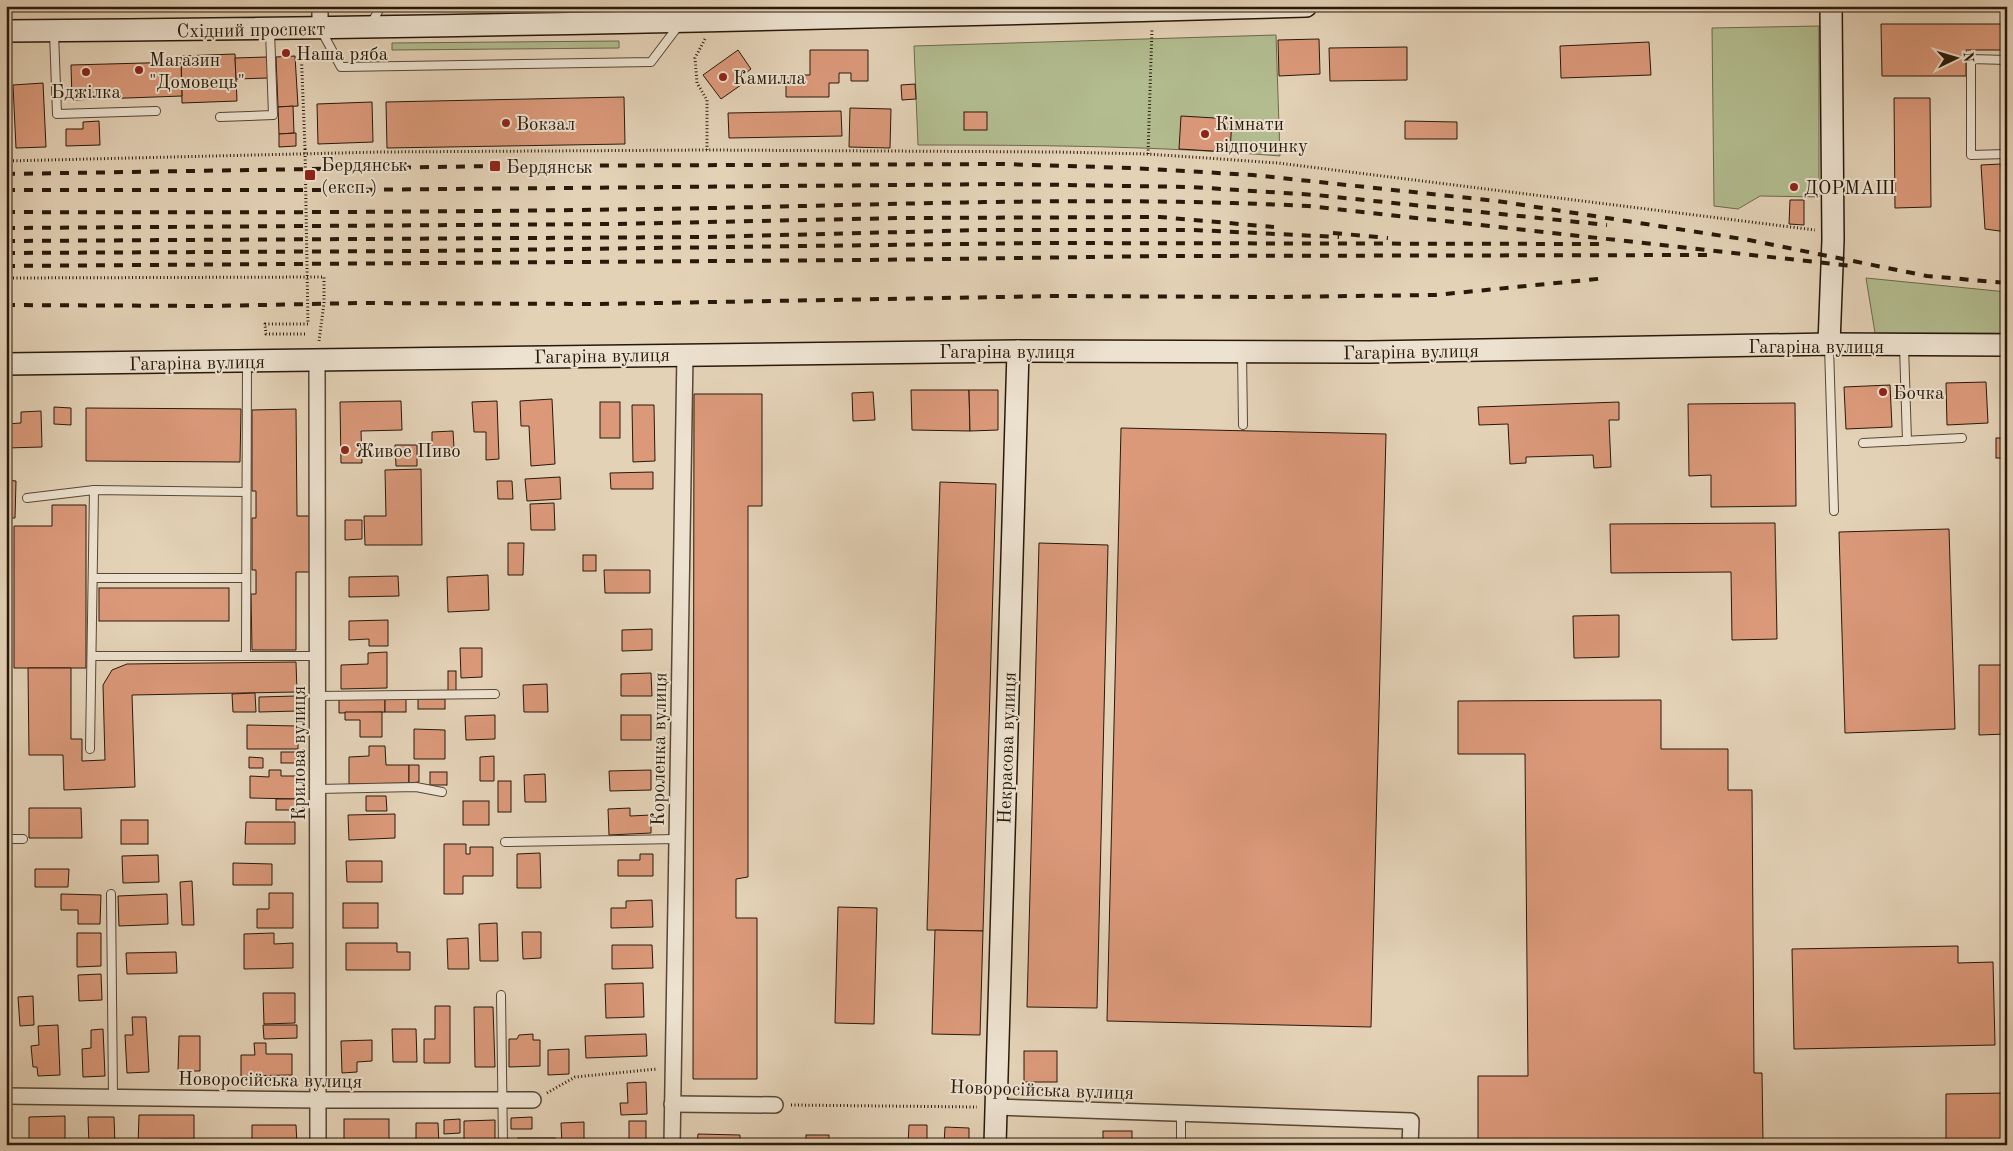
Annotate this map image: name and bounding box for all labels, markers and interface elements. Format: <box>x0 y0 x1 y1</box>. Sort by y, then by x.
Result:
street label: Східний проспект <box>176 21 326 42</box>
north arrow <box>1930 32 1980 82</box>
place label: Наша ряба <box>296 46 389 65</box>
marker: Наша ряба <box>280 47 292 59</box>
text: N <box>1961 51 1975 63</box>
place label: Магазин "Домовець" <box>149 52 245 93</box>
marker: Магазин "Домовець" <box>133 64 145 76</box>
marker: Бджілка <box>80 66 92 78</box>
place label: Камилла <box>733 70 807 89</box>
marker: Камилла <box>717 71 729 83</box>
place label: Бджілка <box>51 84 122 103</box>
place label: Вокзал <box>516 116 575 135</box>
place label: Кімнати відпочинку <box>1215 116 1308 157</box>
marker: Вокзал <box>500 117 512 129</box>
marker: Кімнати відпочинку <box>1199 128 1211 140</box>
place label: Бердянськ (експ.) <box>321 157 408 198</box>
marker: Бердянськ <box>488 159 502 173</box>
place label: Бердянськ <box>506 159 593 178</box>
marker: Бердянськ (експ.) <box>303 168 317 182</box>
place label: ДОРМАШ <box>1804 180 1896 199</box>
marker: ДОРМАШ <box>1788 181 1800 193</box>
street label: Гагаріна вулиця <box>1748 339 1884 358</box>
street label: Гагаріна вулиця <box>1343 343 1479 364</box>
street label: Гагаріна вулиця <box>939 344 1075 363</box>
street label: Гагаріна вулиця <box>534 347 670 368</box>
street label: Гагаріна вулиця <box>129 354 265 375</box>
place label: Бочка <box>1893 385 1945 404</box>
marker: Бочка <box>1877 386 1889 398</box>
place label: Живое Пиво <box>355 443 461 462</box>
marker: Живое Пиво <box>339 444 351 456</box>
street label: Короленка вулиця <box>650 672 671 826</box>
street label: Некрасова вулиця <box>996 672 1021 824</box>
street label: Крилова вулиця <box>291 685 310 820</box>
street label: Новоросійська вулиця <box>178 1070 362 1093</box>
street label: Новоросійська вулиця <box>949 1079 1135 1104</box>

